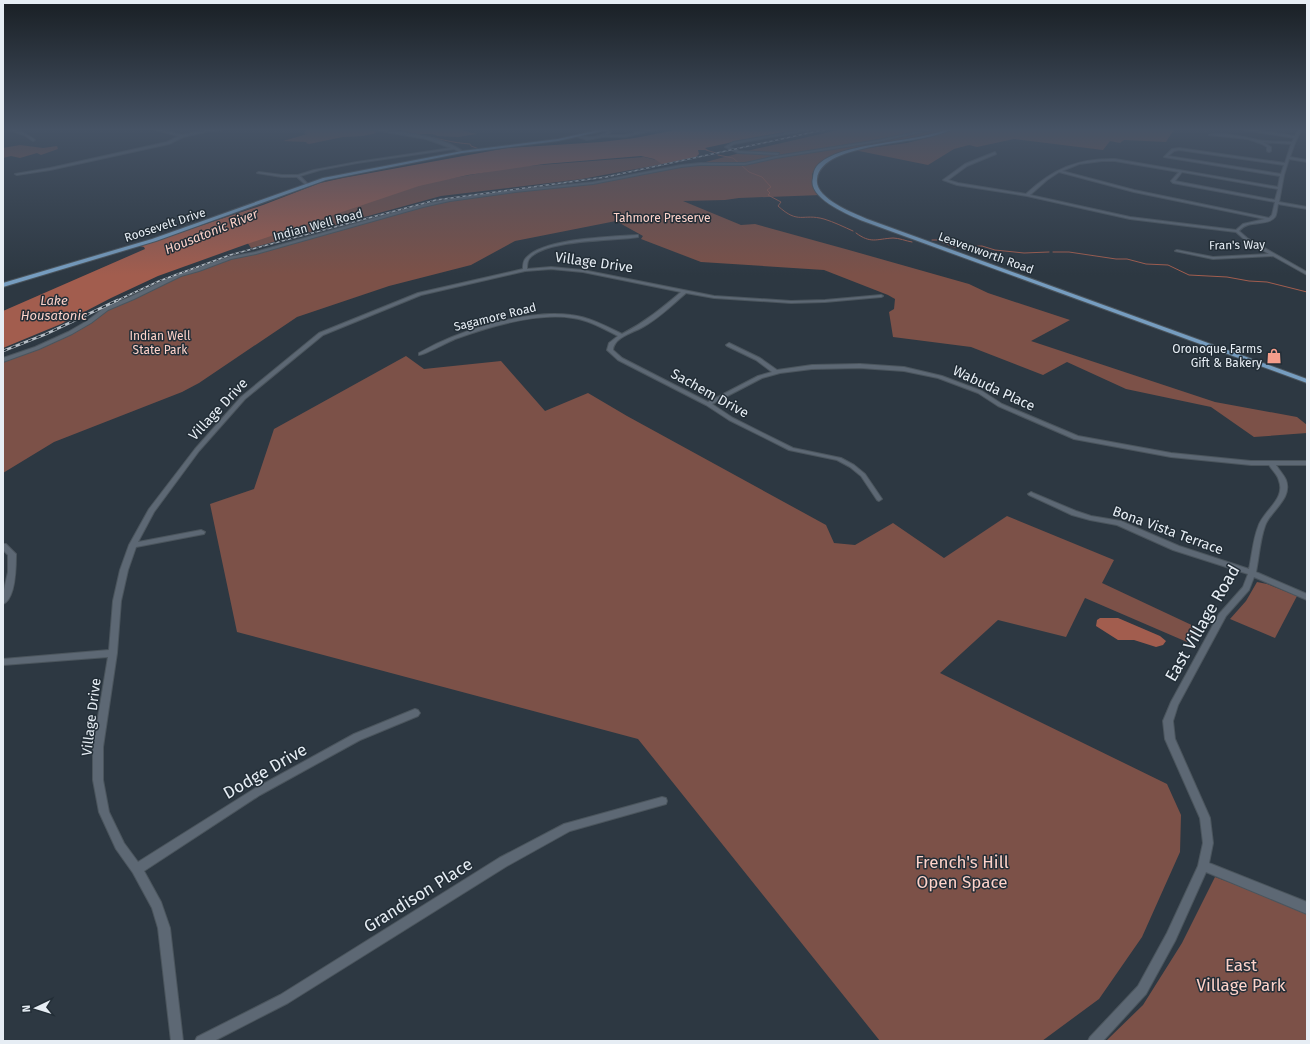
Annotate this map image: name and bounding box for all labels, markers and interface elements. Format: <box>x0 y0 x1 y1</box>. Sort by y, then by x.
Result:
street label: Roosevelt Drive <box>123 205 207 245</box>
water label: Housatonic River <box>162 206 261 257</box>
street label: Indian Well Road <box>272 206 364 244</box>
park label: Tahmore Preserve <box>613 211 711 225</box>
street label: Leavenworth Road <box>936 229 1036 277</box>
street label: Fran's Way <box>1209 238 1265 252</box>
street label: Village Drive <box>554 249 634 276</box>
water label: Lake Housatonic <box>21 293 88 323</box>
street label: Sagamore Road <box>452 300 538 334</box>
park label: Indian Well State Park <box>129 329 191 357</box>
place label: Oronoque Farms Gift & Bakery <box>1172 342 1262 370</box>
shop icon: Oronoque Farms Gift & Bakery <box>1265 347 1283 365</box>
street label: Wabuda Place <box>950 362 1038 415</box>
street label: Sachem Drive <box>668 365 752 422</box>
street label: Village Drive <box>185 375 251 444</box>
street label: Bona Vista Terrace <box>1110 503 1226 558</box>
street label: East Village Road <box>1161 561 1244 685</box>
street label: Village Drive <box>78 677 105 757</box>
street label: Dodge Drive <box>220 739 311 804</box>
park label: French's Hill Open Space <box>915 852 1009 893</box>
street label: Grandison Place <box>360 854 476 937</box>
park label: East Village Park <box>1197 955 1286 996</box>
north arrow <box>16 988 56 1028</box>
text: N <box>20 1005 33 1013</box>

